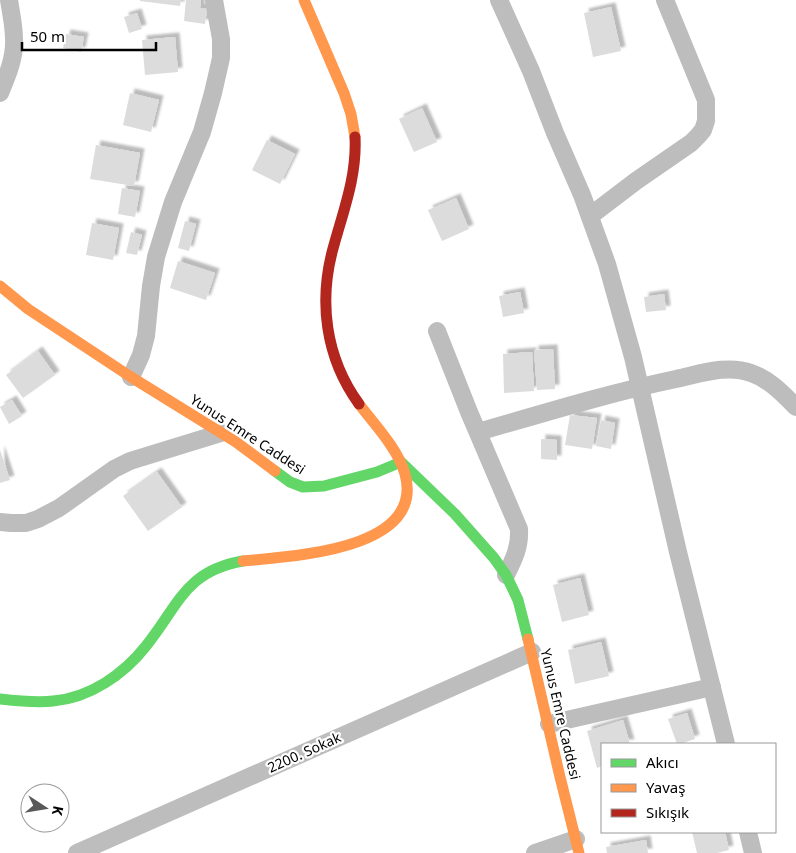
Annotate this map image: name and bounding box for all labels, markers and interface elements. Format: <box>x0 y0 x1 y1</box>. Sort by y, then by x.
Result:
scale bar <box>22 20 156 52</box>
text: 50 m <box>30 26 65 46</box>
street label: Yunus Emre Caddesi <box>187 390 309 478</box>
street label: Yunus Emre Caddesi <box>537 647 585 781</box>
street label: 2200. Sokak <box>264 727 344 777</box>
legend <box>601 743 776 833</box>
text: Akıcı <box>646 752 679 772</box>
text: Yavaş <box>646 777 685 797</box>
north arrow <box>20 783 70 833</box>
text: Sıkışık <box>646 802 689 822</box>
text: K <box>48 804 68 818</box>

